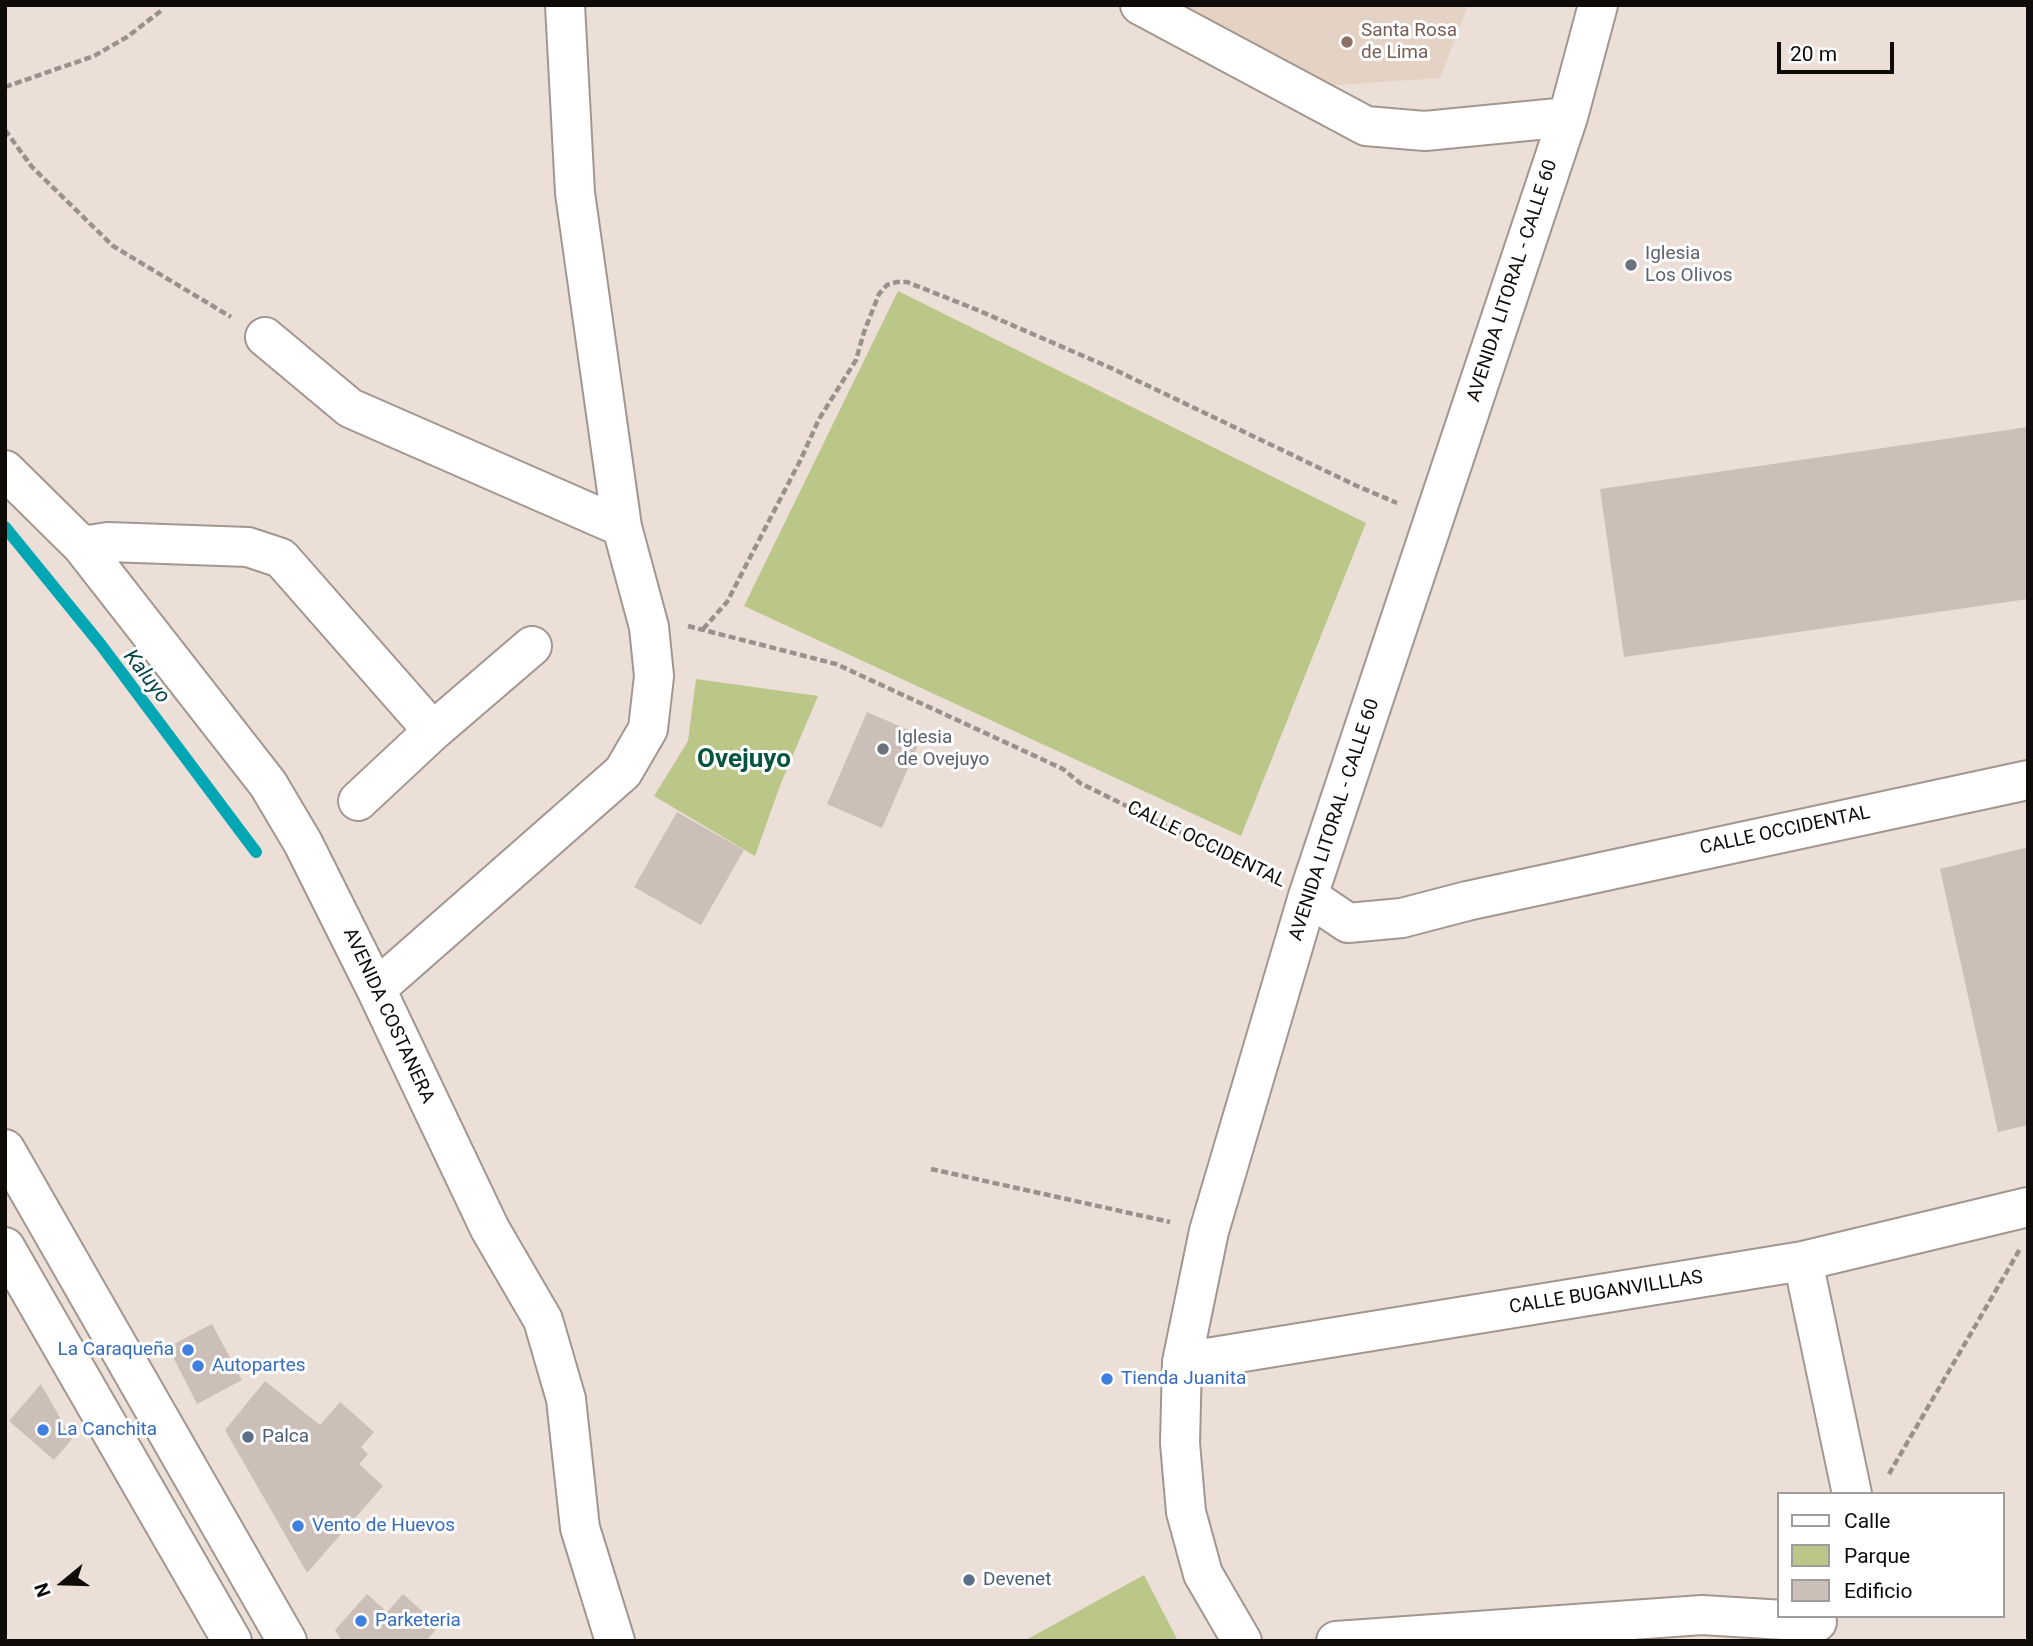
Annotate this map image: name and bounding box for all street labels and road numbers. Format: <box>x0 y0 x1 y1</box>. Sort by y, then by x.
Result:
street label: AVENIDA LITORAL - CALLE 60 <box>1463 157 1563 405</box>
street label: AVENIDA LITORAL - CALLE 60 <box>1285 696 1385 944</box>
street label: CALLE OCCIDENTAL <box>1123 797 1289 893</box>
street label: CALLE OCCIDENTAL <box>1698 802 1872 860</box>
street label: AVENIDA COSTANERA <box>337 925 439 1107</box>
street label: CALLE BUGANVILLLAS <box>1508 1266 1704 1320</box>

